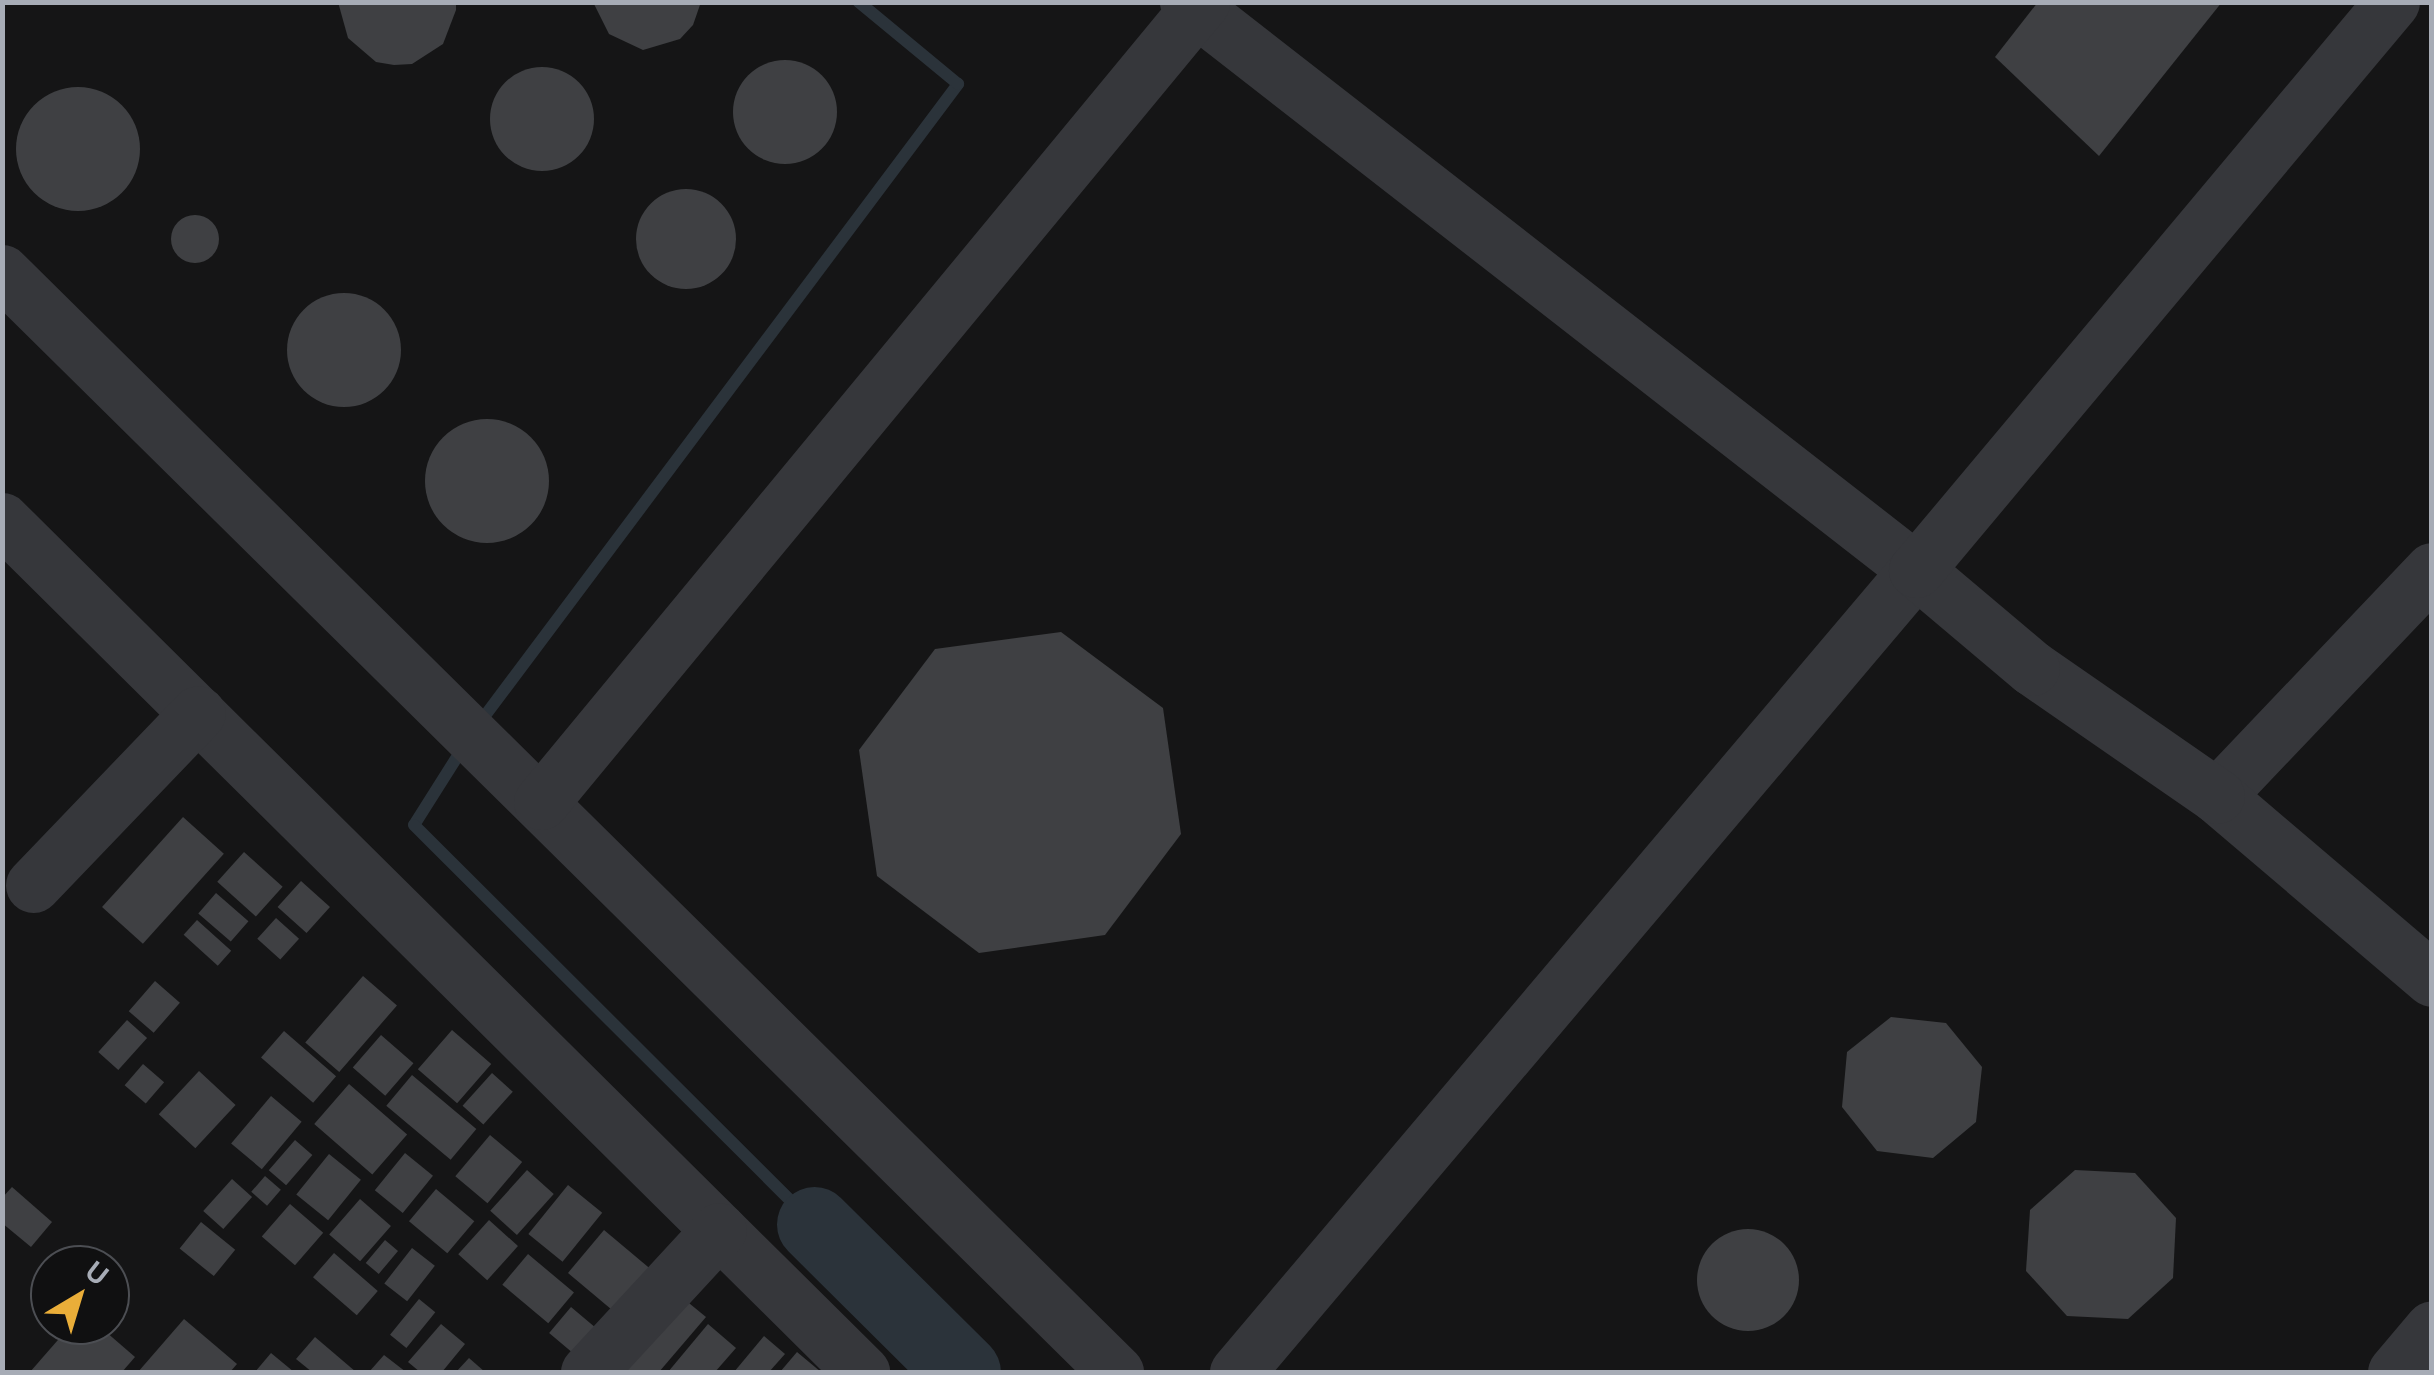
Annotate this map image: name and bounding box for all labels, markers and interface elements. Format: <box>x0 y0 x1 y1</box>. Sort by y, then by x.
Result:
north arrow <box>30 1245 130 1345</box>
text: U <box>79 1253 115 1292</box>

